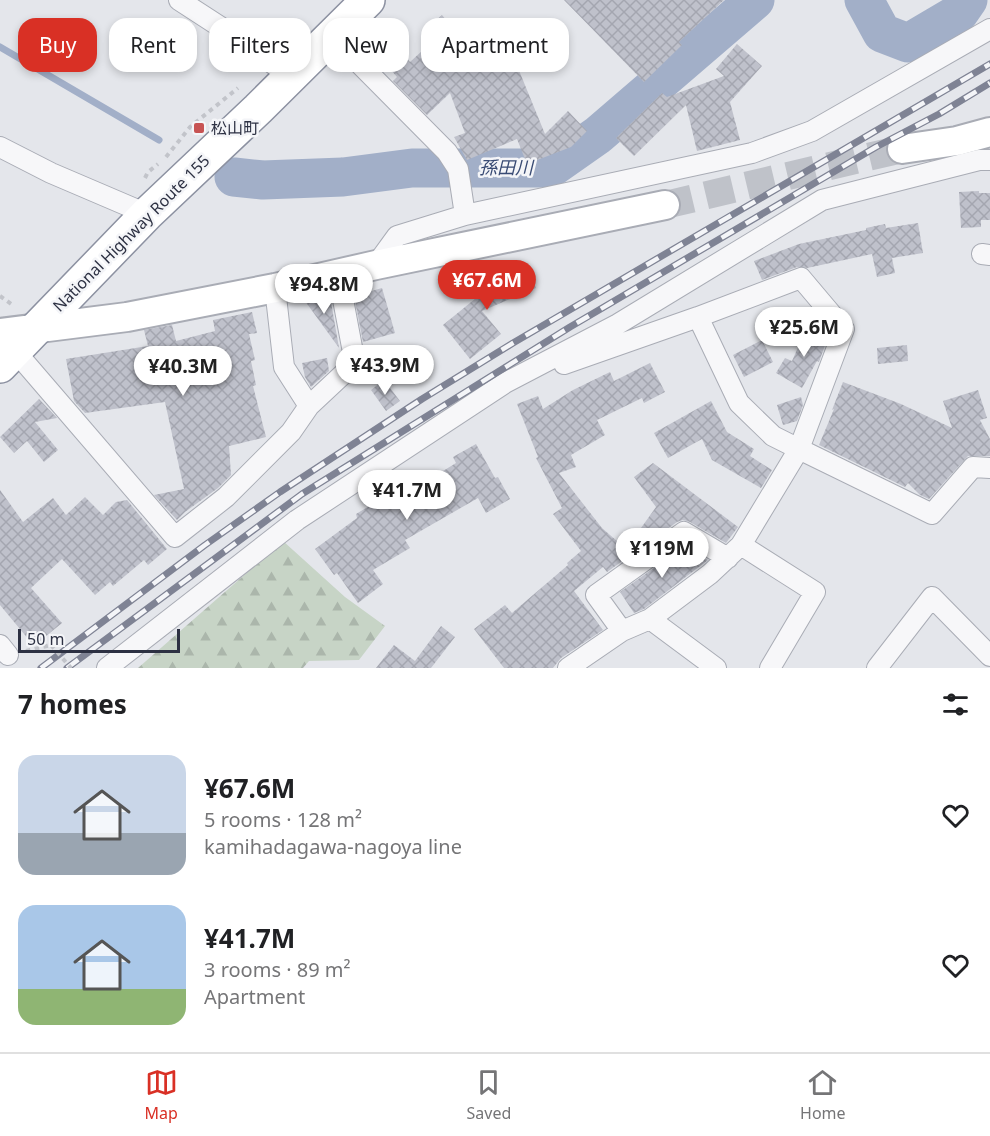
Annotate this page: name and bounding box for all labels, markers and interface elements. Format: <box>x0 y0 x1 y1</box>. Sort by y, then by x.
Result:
chip: Buy <box>18 18 97 72</box>
chip: Rent <box>109 18 197 72</box>
chip: Filters <box>209 18 311 72</box>
chip: New <box>323 18 409 72</box>
chip: Apartment <box>421 18 569 72</box>
place label: 松山町 <box>211 117 259 139</box>
marker: 松山町 <box>192 121 206 135</box>
street label: National Highway Route 155 <box>48 150 214 316</box>
water label: 孫田川 <box>479 155 535 179</box>
pin: ¥67.6M <box>438 260 536 311</box>
pin: ¥94.8M <box>275 264 373 315</box>
text: ¥67.6M <box>452 266 522 293</box>
text: ¥94.8M <box>289 270 359 297</box>
pin: ¥25.6M <box>755 307 853 358</box>
text: ¥25.6M <box>769 313 839 340</box>
pin: ¥43.9M <box>336 345 434 396</box>
pin: ¥40.3M <box>134 346 232 397</box>
text: ¥43.9M <box>350 351 420 378</box>
text: ¥40.3M <box>148 352 218 379</box>
pin: ¥41.7M <box>358 470 456 521</box>
text: ¥41.7M <box>372 476 442 503</box>
pin: ¥119M <box>620 528 704 579</box>
text: ¥119M <box>630 534 694 561</box>
scale bar <box>18 626 180 654</box>
text: 50 m <box>27 628 64 650</box>
text: 7 homes <box>18 686 127 722</box>
icon: filters <box>939 688 972 721</box>
text: ¥67.6M <box>204 770 295 806</box>
icon: home <box>66 779 138 851</box>
icon: heart <box>939 799 972 832</box>
text: 5 rooms · 128 m² <box>204 806 362 833</box>
text: kamihadagawa-nagoya line <box>204 833 462 860</box>
text: ¥41.7M <box>204 920 295 956</box>
icon: home <box>66 929 138 1001</box>
icon: heart <box>939 949 972 982</box>
text: 3 rooms · 89 m² <box>204 956 351 983</box>
text: Apartment <box>204 983 305 1010</box>
tab: Map <box>144 1066 178 1124</box>
tab: Saved <box>467 1066 511 1124</box>
tab: Home <box>800 1066 846 1124</box>

